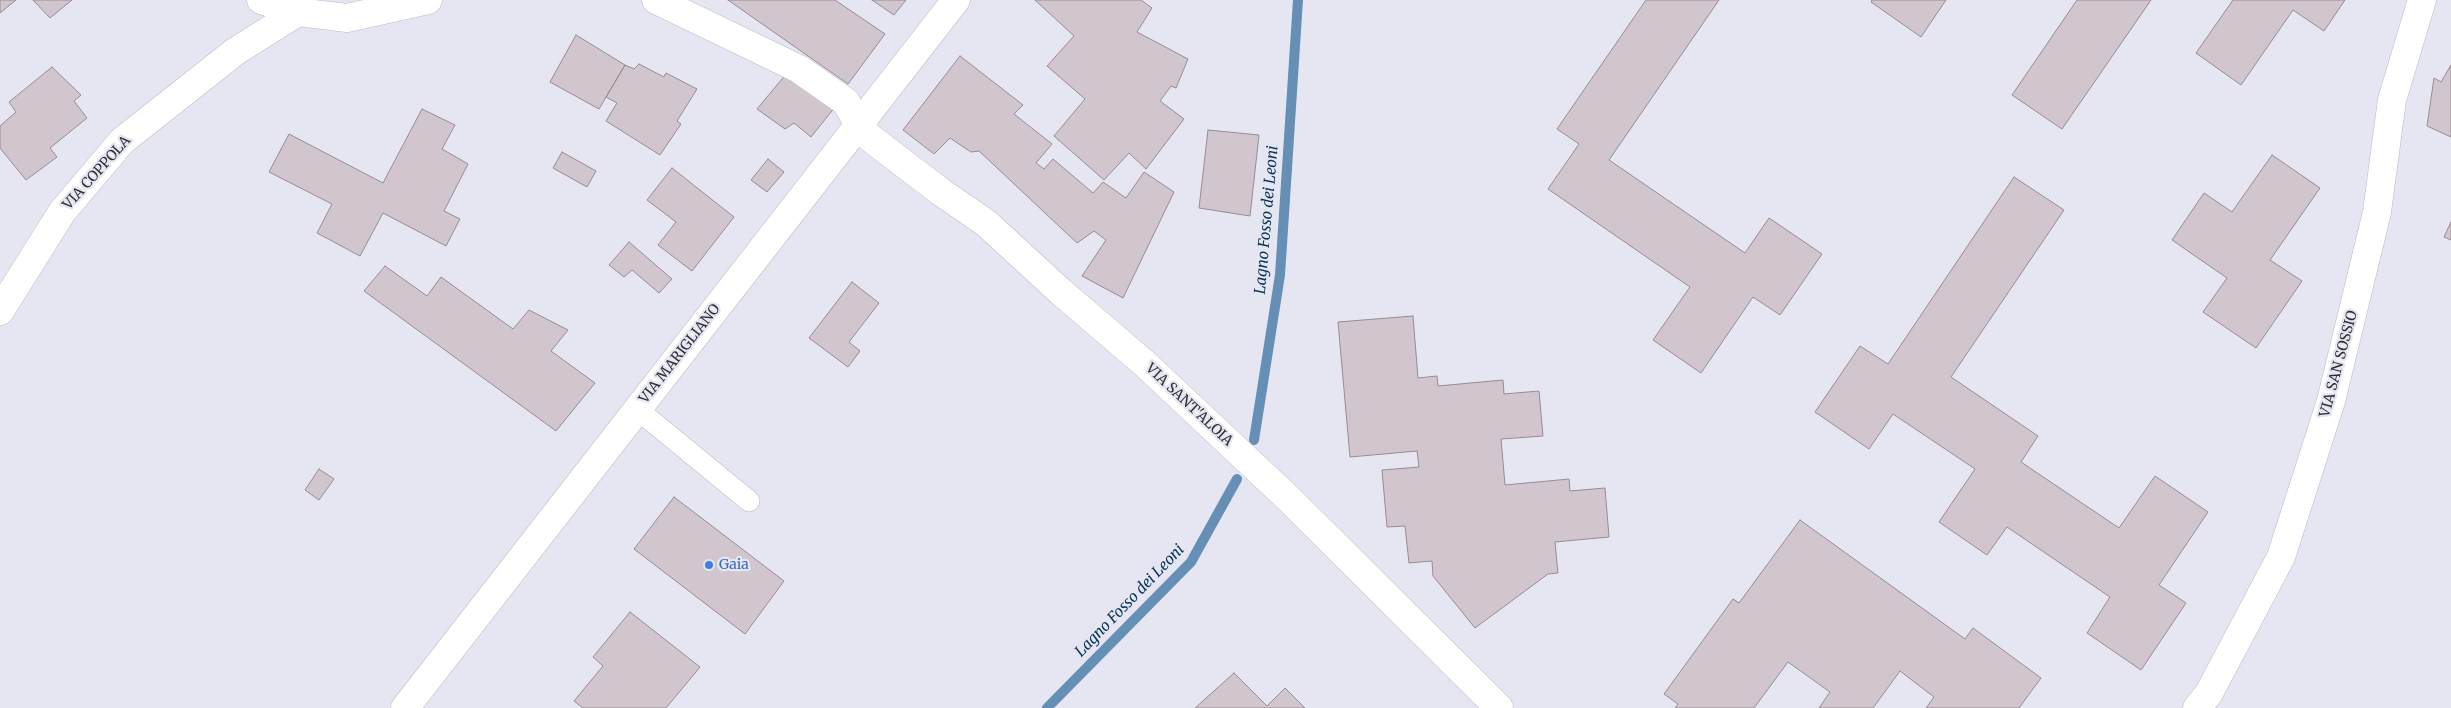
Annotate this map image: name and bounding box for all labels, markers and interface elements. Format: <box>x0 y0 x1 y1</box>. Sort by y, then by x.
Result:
street label: VIA COPPOLA <box>59 133 135 213</box>
water label: Lagno Fosso dei Leoni <box>1252 145 1282 295</box>
street label: VIA MARIGLIANO <box>636 301 724 407</box>
street label: VIA SAN SOSSIO <box>2317 309 2361 419</box>
street label: VIA SANT'ALOIA <box>1142 360 1236 450</box>
water label: Lagno Fosso dei Leoni <box>1072 541 1188 661</box>
place label: Gaia <box>719 557 749 573</box>
marker: Gaia <box>703 559 715 571</box>

